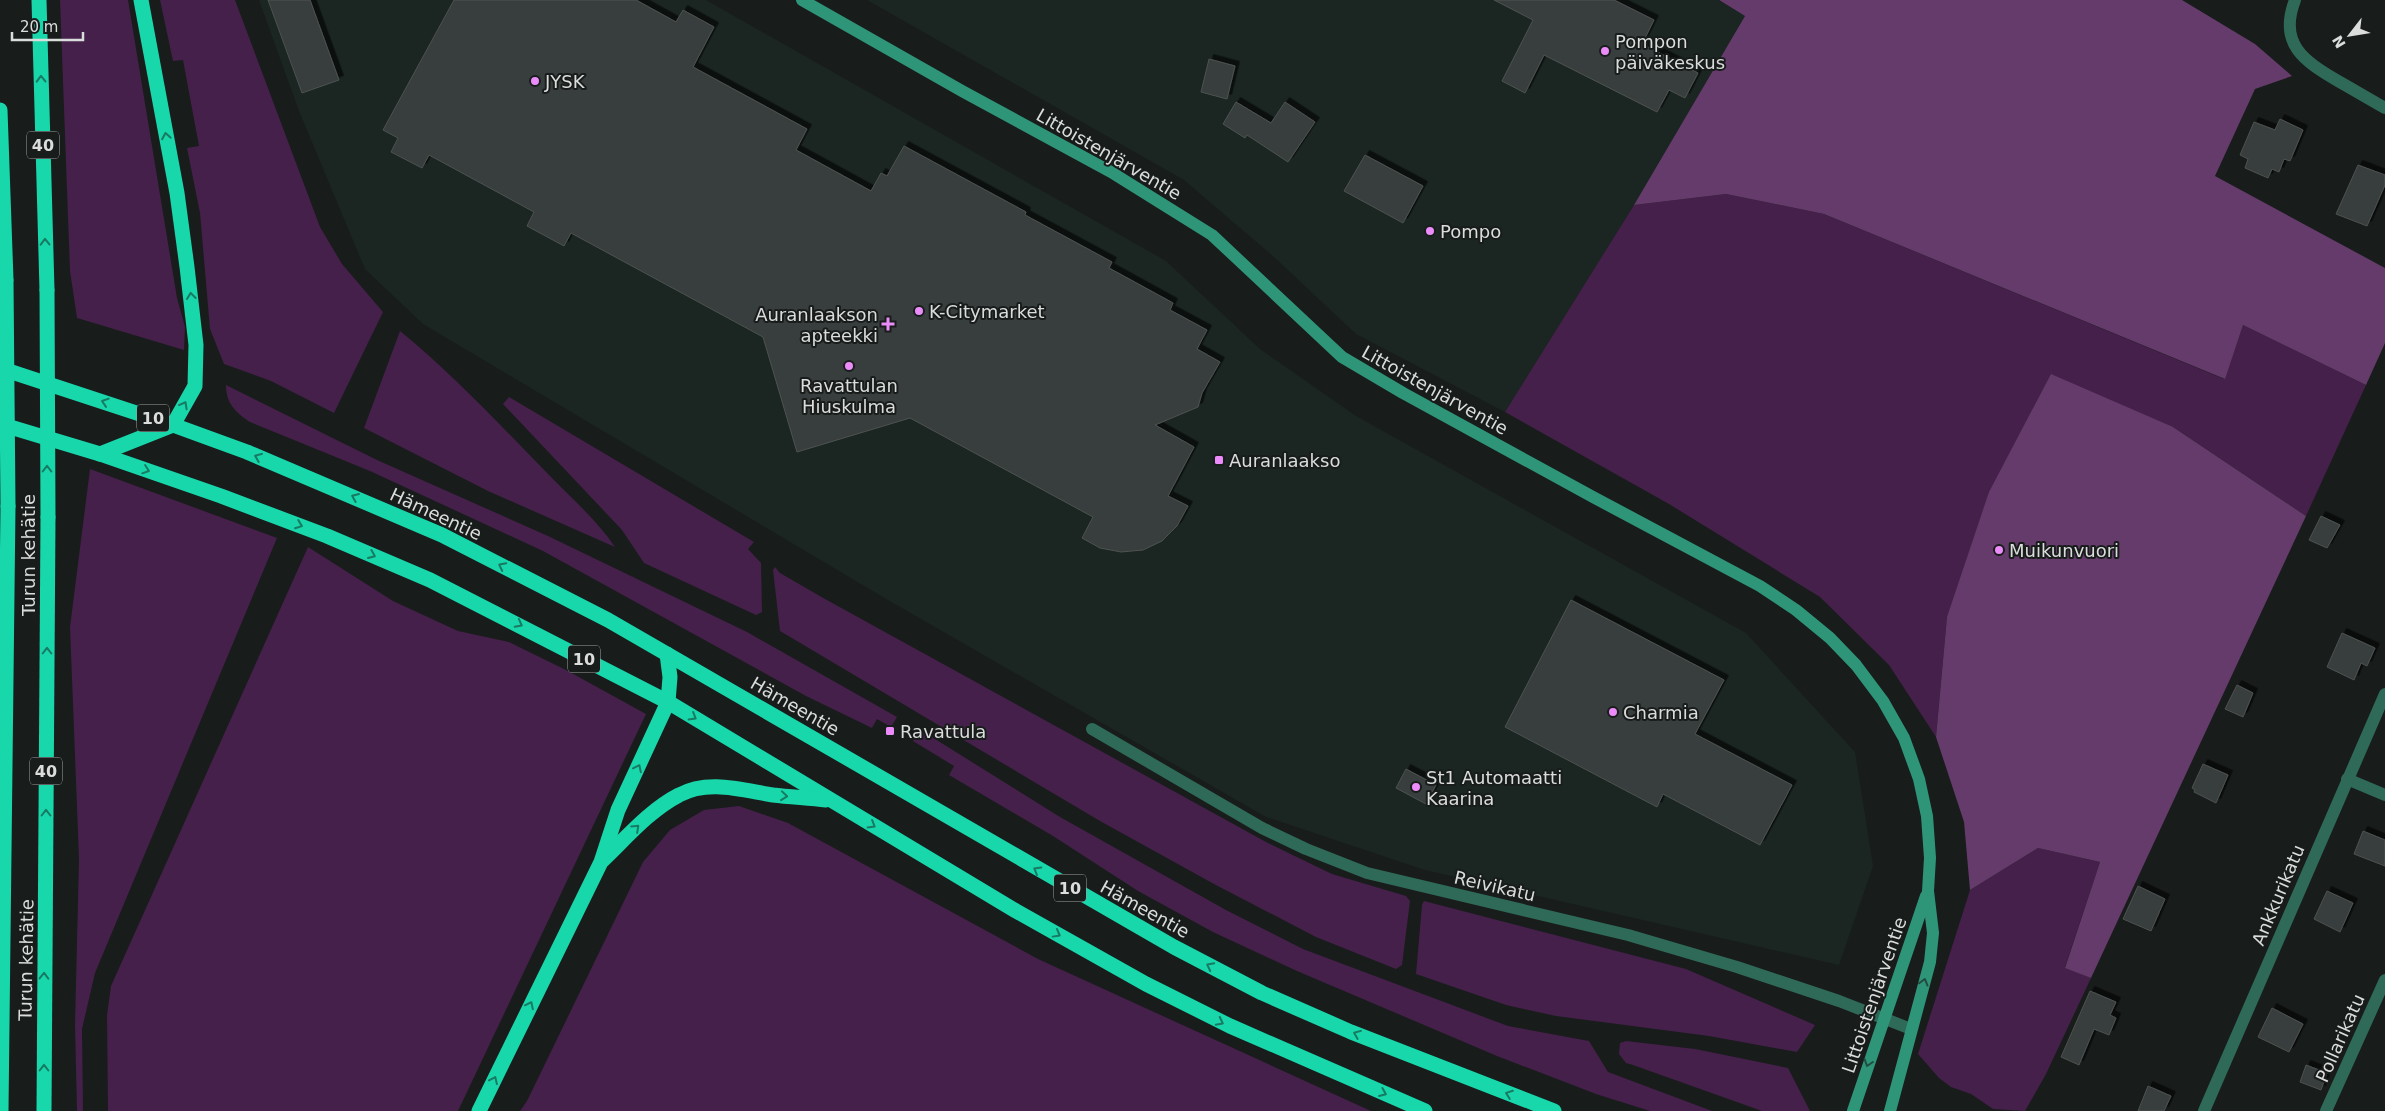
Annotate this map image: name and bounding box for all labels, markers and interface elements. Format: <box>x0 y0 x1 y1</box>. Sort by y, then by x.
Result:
scale bar <box>12 10 84 42</box>
north arrow <box>2325 10 2375 60</box>
text: 20 m <box>20 18 58 36</box>
place label: Pompon päiväkeskus <box>1615 31 1725 73</box>
text: N <box>2329 33 2349 51</box>
marker: Pompon päiväkeskus <box>1599 45 1611 57</box>
place label: JYSK <box>544 71 586 92</box>
one-way arrow <box>36 75 46 82</box>
marker: JYSK <box>529 75 541 87</box>
street label: Littoistenjärventie <box>1033 104 1185 204</box>
road number: 40 <box>27 132 59 158</box>
one-way arrow <box>162 132 172 140</box>
place label: Pompo <box>1440 221 1501 242</box>
marker: Pompo <box>1424 225 1436 237</box>
one-way arrow <box>40 237 51 245</box>
one-way arrow <box>186 292 197 300</box>
place label: K-Citymarket <box>929 301 1045 322</box>
place label: Auranlaakson apteekki <box>755 304 878 346</box>
marker: K-Citymarket <box>913 305 925 317</box>
marker: Auranlaakson apteekki <box>882 318 894 330</box>
street label: Littoistenjärventie <box>1358 341 1512 439</box>
marker: Ravattulan Hiuskulma <box>843 360 855 372</box>
place label: Ravattulan Hiuskulma <box>800 375 898 417</box>
one-way arrow <box>101 398 109 408</box>
one-way arrow <box>178 401 188 410</box>
road number: 10 <box>137 404 169 432</box>
place label: Auranlaakso <box>1229 450 1340 471</box>
one-way arrow <box>254 452 263 463</box>
marker: Auranlaakso <box>1213 454 1225 466</box>
one-way arrow <box>42 464 52 472</box>
one-way arrow <box>142 464 150 474</box>
street label: Hämeentie <box>387 484 485 544</box>
one-way arrow <box>351 493 360 504</box>
street label: Turun kehätie <box>18 494 39 617</box>
one-way arrow <box>294 519 303 529</box>
place label: Muikunvuori <box>2009 540 2119 561</box>
marker: Muikunvuori <box>1993 544 2005 556</box>
one-way arrow <box>367 548 376 559</box>
one-way arrow <box>498 562 507 572</box>
one-way arrow <box>514 618 523 628</box>
road number: 10 <box>568 646 600 672</box>
one-way arrow <box>42 647 52 654</box>
street label: Hämeentie <box>747 672 843 740</box>
place label: Charmia <box>1623 702 1699 723</box>
marker: Charmia <box>1607 706 1619 718</box>
one-way arrow <box>688 711 697 721</box>
place label: Ravattula <box>900 721 986 742</box>
marker: Ravattula <box>884 725 896 737</box>
road number: 40 <box>30 758 62 784</box>
one-way arrow <box>632 765 642 774</box>
place label: St1 Automaatti Kaarina <box>1426 767 1562 809</box>
marker: St1 Automaatti Kaarina <box>1410 781 1422 793</box>
one-way arrow <box>781 790 789 801</box>
one-way arrow <box>41 809 51 817</box>
one-way arrow <box>867 819 876 829</box>
one-way arrow <box>630 825 639 834</box>
street label: Ankkurikatu <box>2247 841 2309 949</box>
one-way arrow <box>1034 866 1043 876</box>
street label: Reivikatu <box>1452 866 1538 906</box>
road number: 10 <box>1054 874 1086 901</box>
street label: Hämeentie <box>1097 876 1193 942</box>
street label: Turun kehätie <box>14 899 38 1022</box>
street label: Littoistenjärventie <box>1837 914 1911 1076</box>
one-way arrow <box>1052 928 1061 938</box>
one-way arrow <box>1206 962 1215 972</box>
one-way arrow <box>39 972 50 980</box>
one-way arrow <box>1919 978 1929 986</box>
street label: Pollarikatu <box>2311 991 2369 1085</box>
one-way arrow <box>524 1001 534 1010</box>
one-way arrow <box>1215 1016 1224 1026</box>
one-way arrow <box>1354 1030 1362 1040</box>
one-way arrow <box>1864 1059 1874 1067</box>
one-way arrow <box>39 1064 49 1072</box>
one-way arrow <box>488 1076 498 1085</box>
one-way arrow <box>1378 1087 1387 1097</box>
one-way arrow <box>1505 1089 1514 1100</box>

